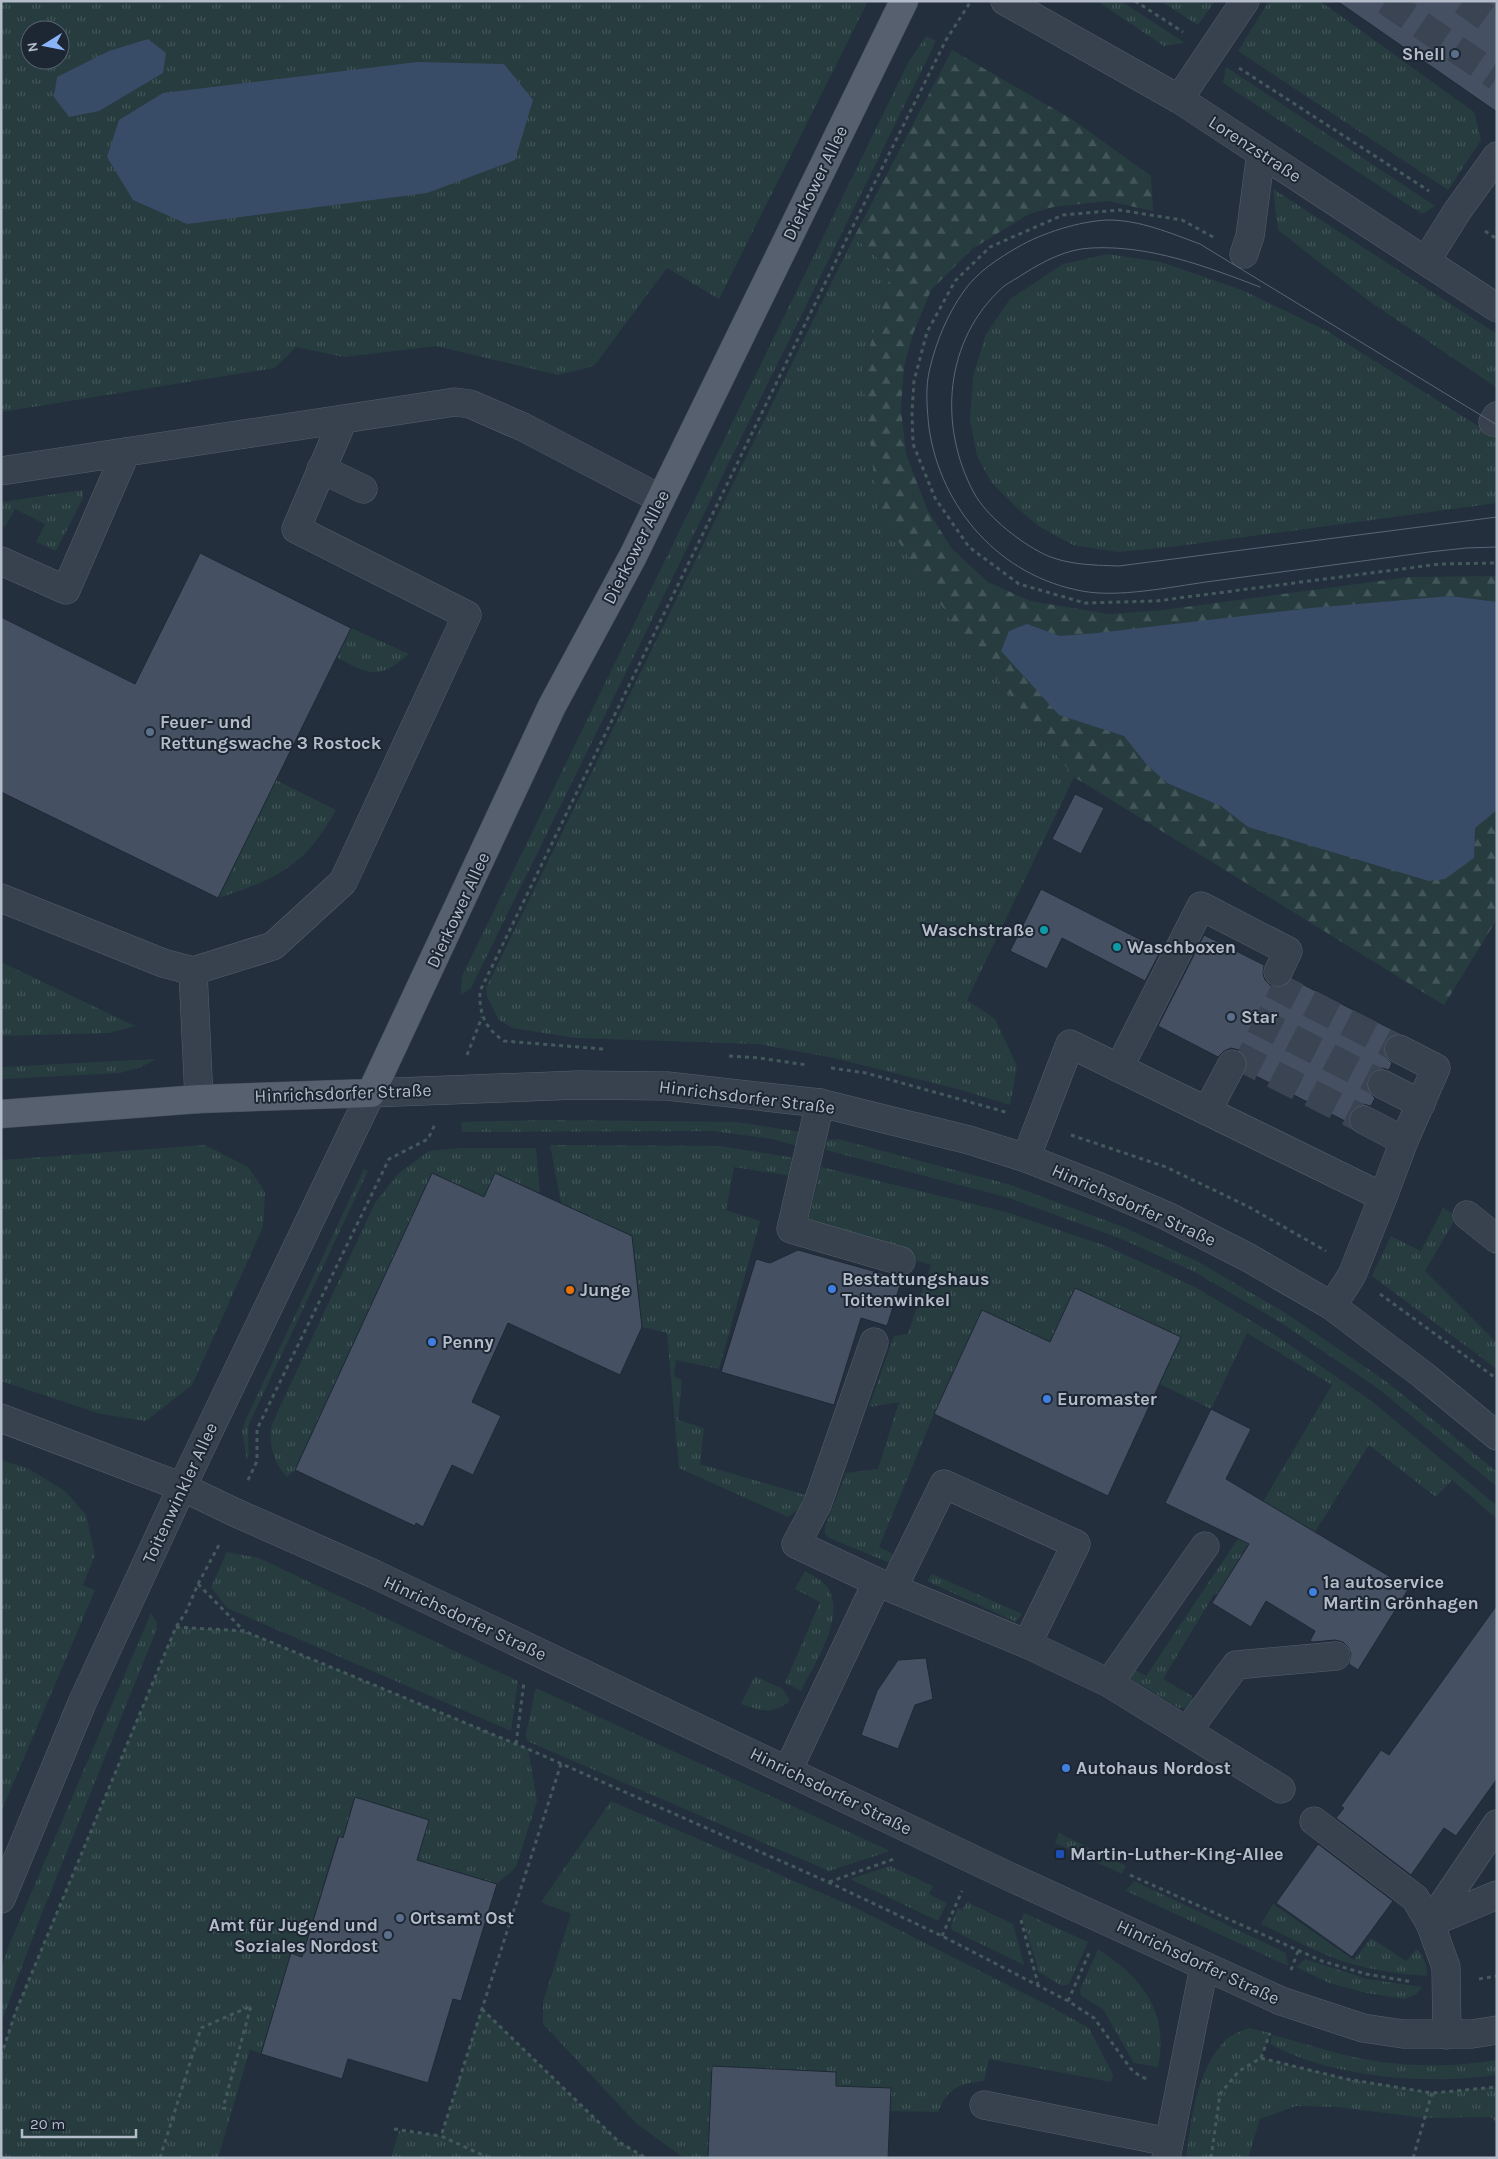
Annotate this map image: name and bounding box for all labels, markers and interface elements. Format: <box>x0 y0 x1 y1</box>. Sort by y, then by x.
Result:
north arrow <box>20 20 70 70</box>
text: N <box>23 41 42 54</box>
place label: Shell <box>1402 43 1445 65</box>
marker: Shell <box>1449 48 1461 60</box>
street label: Lorenzstraße <box>1204 111 1306 187</box>
street label: Dierkower Allee <box>778 122 852 244</box>
street label: Dierkower Allee <box>598 486 674 608</box>
place label: Feuer- und Rettungswache 3 Rostock <box>160 711 382 754</box>
marker: Feuer- und Rettungswache 3 Rostock <box>144 726 156 738</box>
street label: Dierkower Allee <box>422 849 494 971</box>
place label: Waschstraße <box>922 919 1034 941</box>
marker: Waschstraße <box>1038 924 1050 936</box>
place label: Waschboxen <box>1127 936 1236 958</box>
marker: Waschboxen <box>1111 941 1123 953</box>
place label: Star <box>1241 1006 1277 1028</box>
marker: Star <box>1225 1011 1237 1023</box>
street label: Hinrichsdorfer Straße <box>658 1075 836 1119</box>
street label: Hinrichsdorfer Straße <box>254 1079 432 1107</box>
street label: Hinrichsdorfer Straße <box>1049 1159 1219 1251</box>
place label: Bestattungshaus Toitenwinkel <box>842 1268 990 1311</box>
place label: Junge <box>580 1279 631 1301</box>
marker: Bestattungshaus Toitenwinkel <box>826 1283 838 1295</box>
marker: Junge <box>564 1284 576 1296</box>
place label: Penny <box>442 1331 493 1353</box>
marker: Penny <box>426 1336 438 1348</box>
place label: Euromaster <box>1057 1388 1157 1410</box>
marker: Euromaster <box>1041 1393 1053 1405</box>
street label: Toitenwinkler Allee <box>138 1419 222 1567</box>
street label: Hinrichsdorfer Straße <box>380 1571 550 1665</box>
place label: 1a autoservice Martin Grönhagen <box>1323 1571 1479 1614</box>
marker: 1a autoservice Martin Grönhagen <box>1307 1586 1319 1598</box>
street label: Hinrichsdorfer Straße <box>747 1742 915 1840</box>
place label: Autohaus Nordost <box>1076 1757 1231 1779</box>
marker: Autohaus Nordost <box>1060 1762 1072 1774</box>
place label: Martin-Luther-King-Allee <box>1070 1843 1284 1865</box>
marker: Martin-Luther-King-Allee <box>1054 1848 1066 1860</box>
place label: Ortsamt Ost <box>410 1907 514 1929</box>
marker: Ortsamt Ost <box>394 1912 406 1924</box>
place label: Amt für Jugend und Soziales Nordost <box>209 1914 378 1957</box>
street label: Hinrichsdorfer Straße <box>1113 1915 1283 2009</box>
marker: Amt für Jugend und Soziales Nordost <box>382 1929 394 1941</box>
scale bar <box>22 2106 136 2138</box>
text: 20 m <box>30 2115 65 2133</box>

